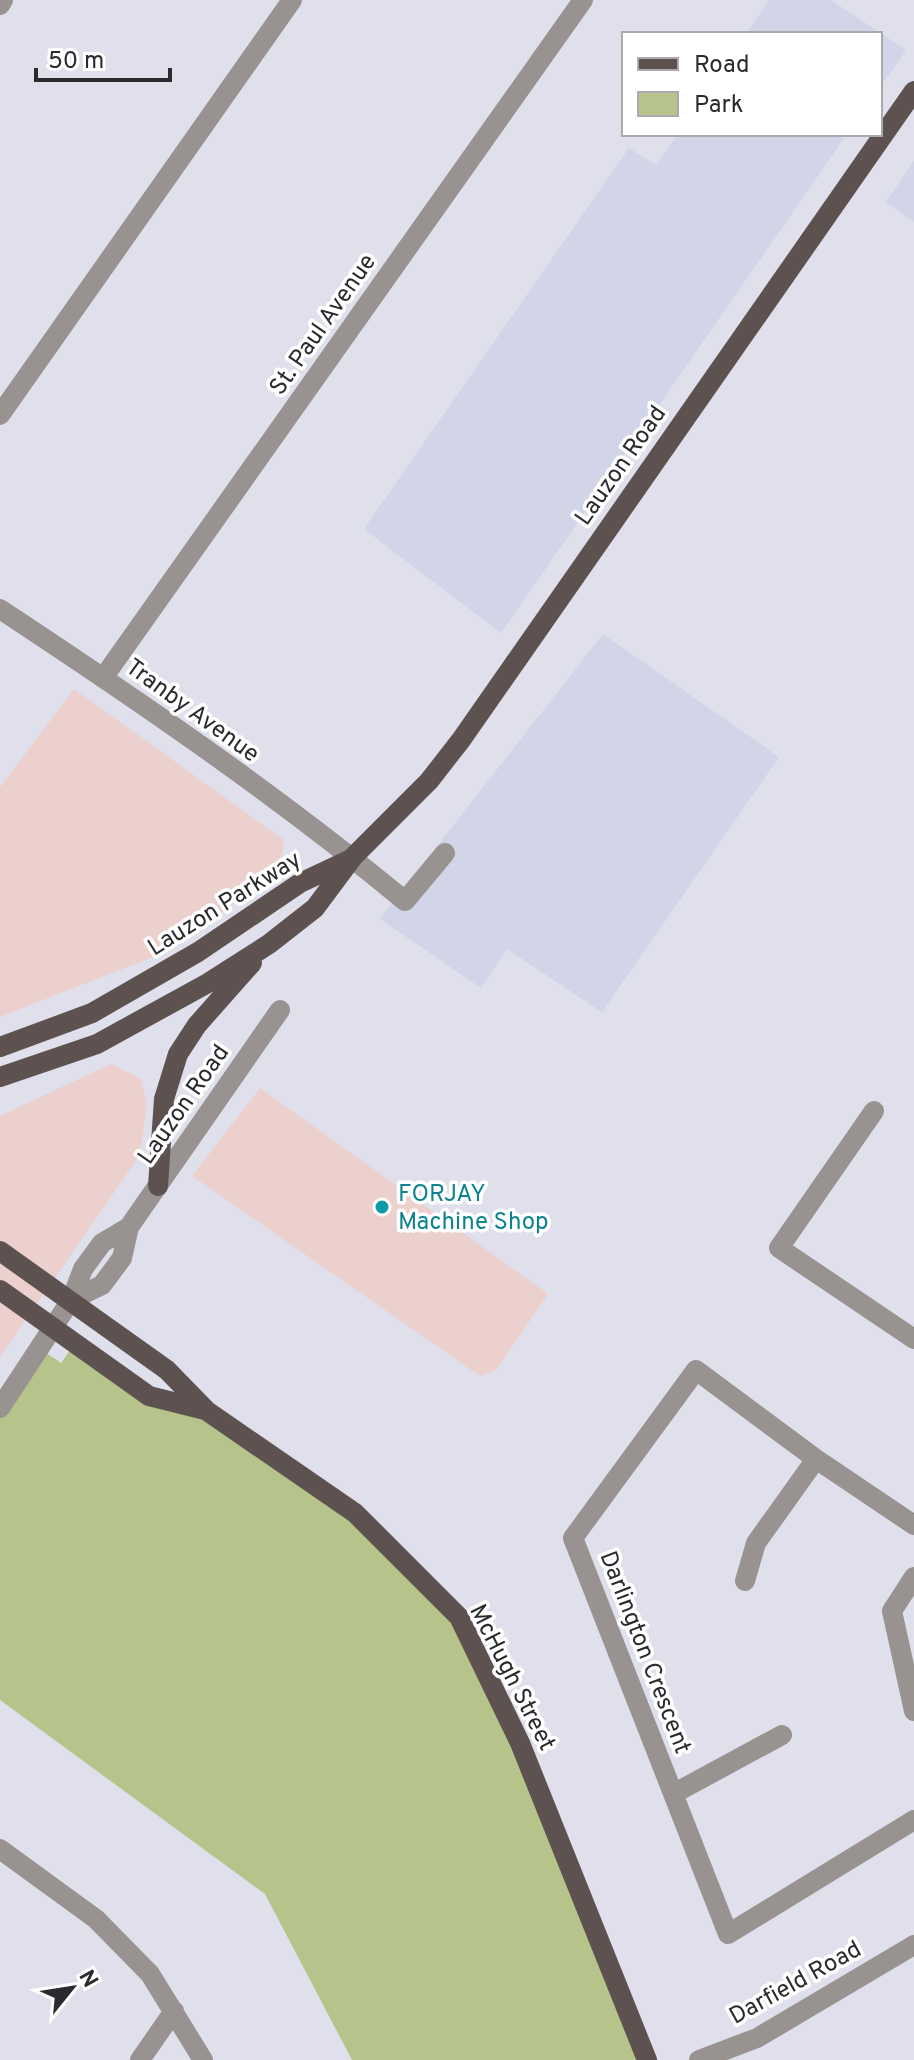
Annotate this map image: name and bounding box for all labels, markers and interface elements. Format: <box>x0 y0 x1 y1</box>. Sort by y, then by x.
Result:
scale bar <box>36 32 170 82</box>
legend <box>622 32 882 136</box>
text: 50 m <box>48 47 104 77</box>
text: Road <box>694 51 750 81</box>
text: Park <box>694 91 744 121</box>
street label: St. Paul Avenue <box>264 249 383 402</box>
street label: Lauzon Road <box>569 400 674 532</box>
street label: Tranby Avenue <box>119 653 265 770</box>
street label: Lauzon Parkway <box>143 846 307 964</box>
street label: Lauzon Road <box>132 1039 237 1171</box>
place label: FORJAY Machine Shop <box>398 1180 549 1238</box>
marker: FORJAY Machine Shop <box>373 1198 391 1216</box>
street label: Darlington Crescent <box>592 1547 697 1758</box>
street label: McHugh Street <box>461 1600 561 1756</box>
street label: Darfield Road <box>725 1935 867 2032</box>
north arrow <box>32 1948 112 2028</box>
text: N <box>72 1966 103 1993</box>

